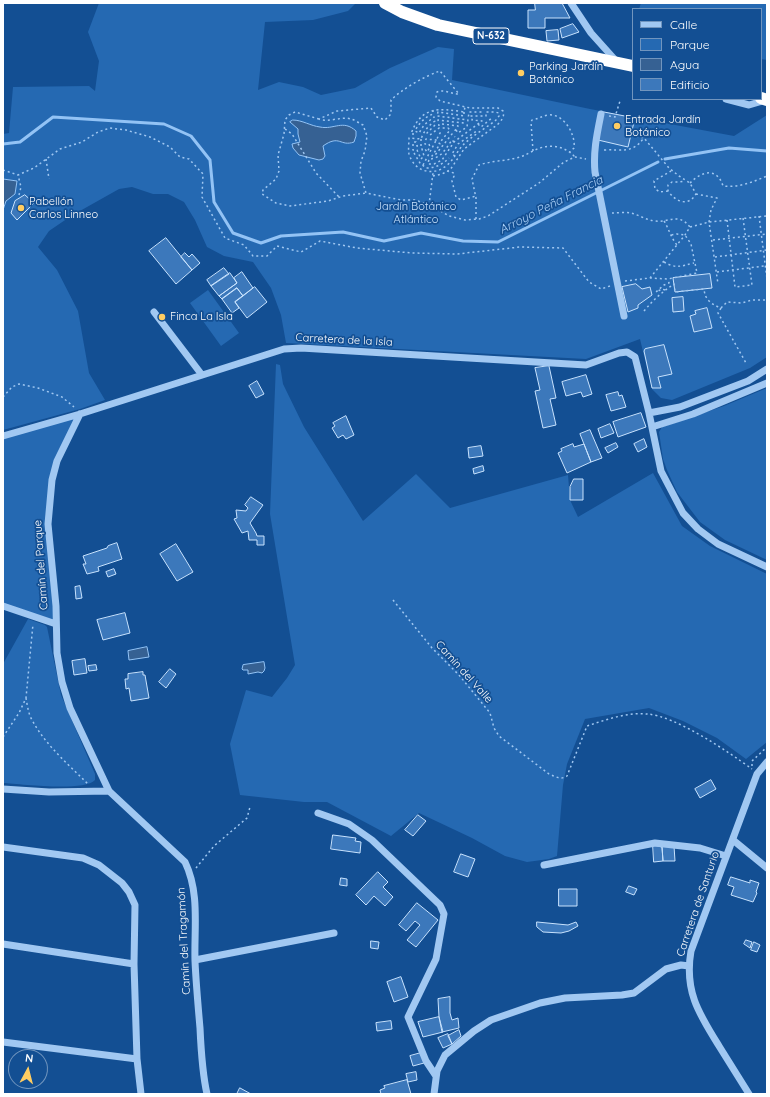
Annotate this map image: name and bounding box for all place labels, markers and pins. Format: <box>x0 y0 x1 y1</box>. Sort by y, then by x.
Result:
place label: Parking Jardín Botánico <box>529 60 603 86</box>
marker: Parking Jardín Botánico <box>516 68 526 78</box>
place label: Entrada Jardín Botánico <box>625 113 701 139</box>
marker: Entrada Jardín Botánico <box>612 121 622 131</box>
place label: Pabellón Carlos Linneo <box>29 195 98 221</box>
marker: Pabellón Carlos Linneo <box>16 203 26 213</box>
place label: Finca La Isla <box>170 310 233 324</box>
marker: Finca La Isla <box>157 312 167 322</box>

